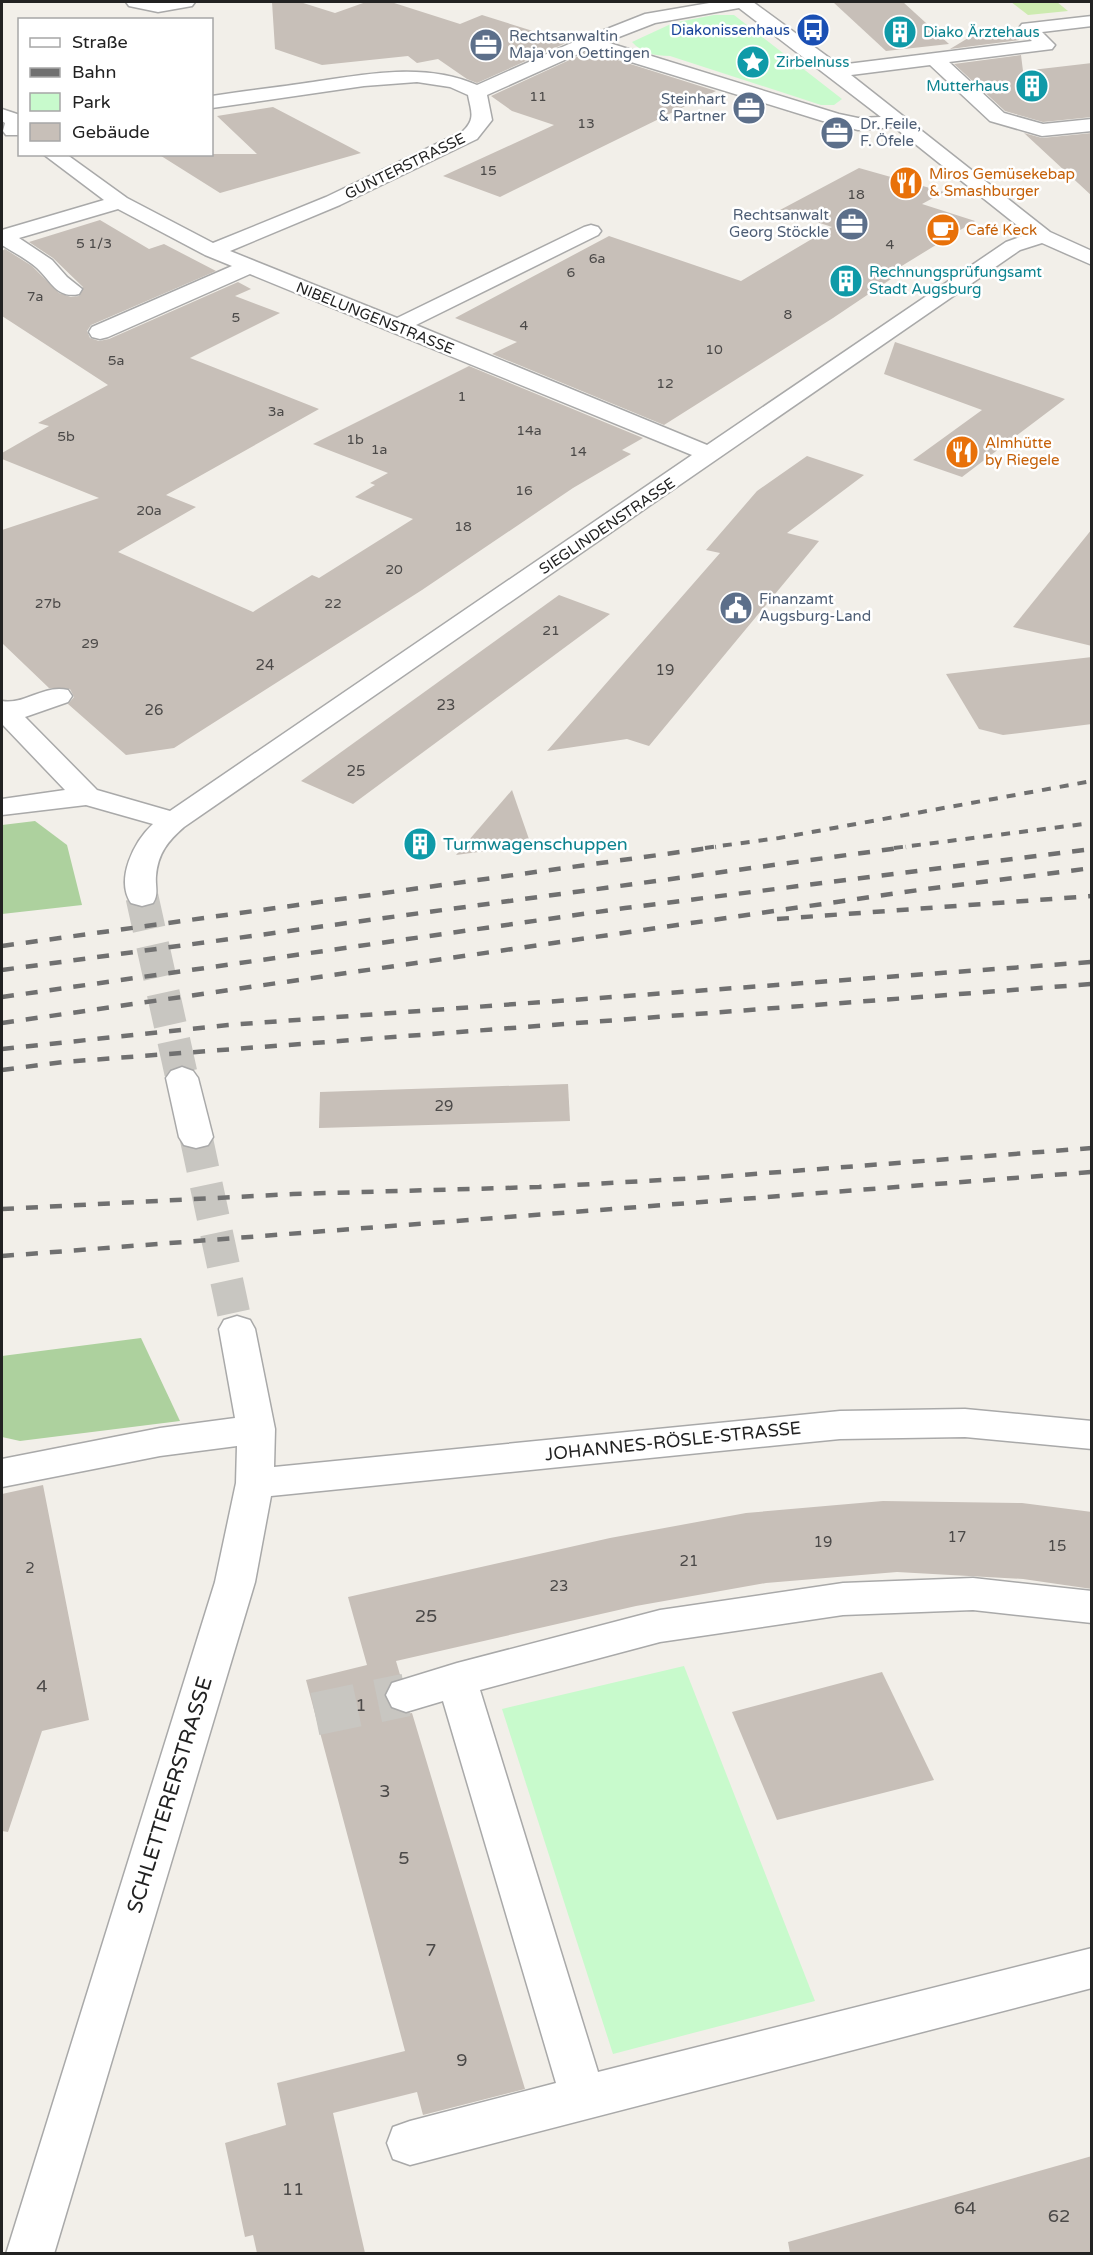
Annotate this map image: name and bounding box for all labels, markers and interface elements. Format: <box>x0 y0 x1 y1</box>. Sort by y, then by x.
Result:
bus stop icon: Diakonissenhaus <box>795 12 831 48</box>
building icon: Diako Ärztehaus <box>882 14 918 50</box>
legend <box>18 18 213 156</box>
place label: Diakonissenhaus <box>671 21 790 39</box>
place label: Diako Ärztehaus <box>923 23 1040 41</box>
office icon: Rechtsanwaltin Maja von Oettingen <box>468 27 504 63</box>
place label: Rechtsanwaltin Maja von Oettingen <box>509 27 650 62</box>
text: Straße <box>72 31 128 53</box>
place icon: Zirbelnuss <box>735 44 771 80</box>
place label: Zirbelnuss <box>776 53 849 71</box>
text: Bahn <box>72 61 117 83</box>
building icon: Mutterhaus <box>1014 68 1050 104</box>
place label: Mutterhaus <box>926 77 1009 95</box>
house number: 11 <box>529 88 547 105</box>
place label: Steinhart & Partner <box>658 90 726 125</box>
office icon: Steinhart & Partner <box>731 90 767 126</box>
text: Park <box>72 91 111 113</box>
house number: 13 <box>577 115 595 132</box>
office icon: Dr. Feile, F. Öfele <box>819 115 855 151</box>
place label: Dr. Feile, F. Öfele <box>860 115 921 150</box>
text: Gebäude <box>72 121 150 143</box>
street label: GUNTERSTRASSE <box>342 129 468 203</box>
house number: 15 <box>479 162 497 179</box>
restaurant icon: Miros Gemüsekebap & Smashburger <box>888 165 924 201</box>
place label: Miros Gemüsekebap & Smashburger <box>929 165 1075 200</box>
house number: 18 <box>847 186 865 203</box>
place label: Rechtsanwalt Georg Stöckle <box>729 206 829 241</box>
office icon: Rechtsanwalt Georg Stöckle <box>834 206 870 242</box>
cafe icon: Café Keck <box>925 212 961 248</box>
place label: Café Keck <box>966 221 1037 239</box>
house number: 5 1/3 <box>76 235 112 252</box>
house number: 4 <box>886 236 895 253</box>
house number: 6a <box>589 250 605 267</box>
building icon: Rechnungsprüfungsamt Stadt Augsburg <box>828 263 864 299</box>
place label: Rechnungsprüfungsamt Stadt Augsburg <box>869 263 1042 298</box>
house number: 6 <box>567 264 576 281</box>
street label: NIBELUNGENSTRASSE <box>293 278 457 358</box>
house number: 7a <box>27 288 43 305</box>
house number: 8 <box>784 306 793 323</box>
house number: 5 <box>232 309 240 326</box>
house number: 4 <box>520 317 529 334</box>
house number: 10 <box>705 341 723 358</box>
house number: 5a <box>108 352 124 369</box>
house number: 12 <box>656 375 674 392</box>
house number: 1 <box>458 388 466 405</box>
house number: 3a <box>268 403 284 420</box>
house number: 14a <box>516 422 542 439</box>
house number: 5b <box>57 428 75 445</box>
house number: 1b <box>346 431 364 448</box>
restaurant icon: Almhütte by Riegele <box>944 434 980 470</box>
place label: Almhütte by Riegele <box>985 434 1059 469</box>
house number: 1a <box>371 441 387 458</box>
house number: 14 <box>569 443 587 460</box>
street label: SIEGLINDENSTRASSE <box>536 474 678 578</box>
house number: 16 <box>515 482 533 499</box>
house number: 20a <box>136 502 162 519</box>
house number: 18 <box>454 518 472 535</box>
house number: 20 <box>385 561 403 578</box>
public building icon: Finanzamt Augsburg-Land <box>718 590 754 626</box>
place label: Finanzamt Augsburg-Land <box>759 590 871 625</box>
house number: 27b <box>35 595 61 612</box>
house number: 22 <box>324 595 342 612</box>
house number: 21 <box>542 622 560 639</box>
house number: 29 <box>81 635 99 652</box>
house number: 24 <box>256 656 274 674</box>
house number: 19 <box>656 661 674 679</box>
house number: 23 <box>437 696 455 714</box>
house number: 26 <box>145 701 163 719</box>
house number: 25 <box>347 762 365 780</box>
building icon: Turmwagenschuppen <box>402 826 438 862</box>
place label: Turmwagenschuppen <box>443 833 628 855</box>
house number: 29 <box>435 1097 453 1115</box>
street label: JOHANNES-RÖSLE-STRASSE <box>544 1417 802 1465</box>
house number: 17 <box>948 1528 966 1546</box>
house number: 19 <box>814 1533 832 1551</box>
house number: 15 <box>1048 1537 1066 1555</box>
house number: 21 <box>680 1552 698 1570</box>
house number: 2 <box>25 1559 35 1577</box>
house number: 23 <box>550 1577 568 1595</box>
house number: 25 <box>415 1605 437 1627</box>
street label: SCHLETTERERSTRASSE <box>122 1674 218 1916</box>
house number: 4 <box>36 1675 48 1697</box>
house number: 1 <box>355 1694 367 1716</box>
house number: 3 <box>379 1780 391 1802</box>
house number: 5 <box>398 1847 410 1869</box>
house number: 7 <box>425 1939 437 1961</box>
house number: 9 <box>456 2049 468 2071</box>
house number: 11 <box>282 2178 304 2200</box>
house number: 64 <box>954 2197 976 2219</box>
house number: 62 <box>1048 2205 1070 2227</box>

